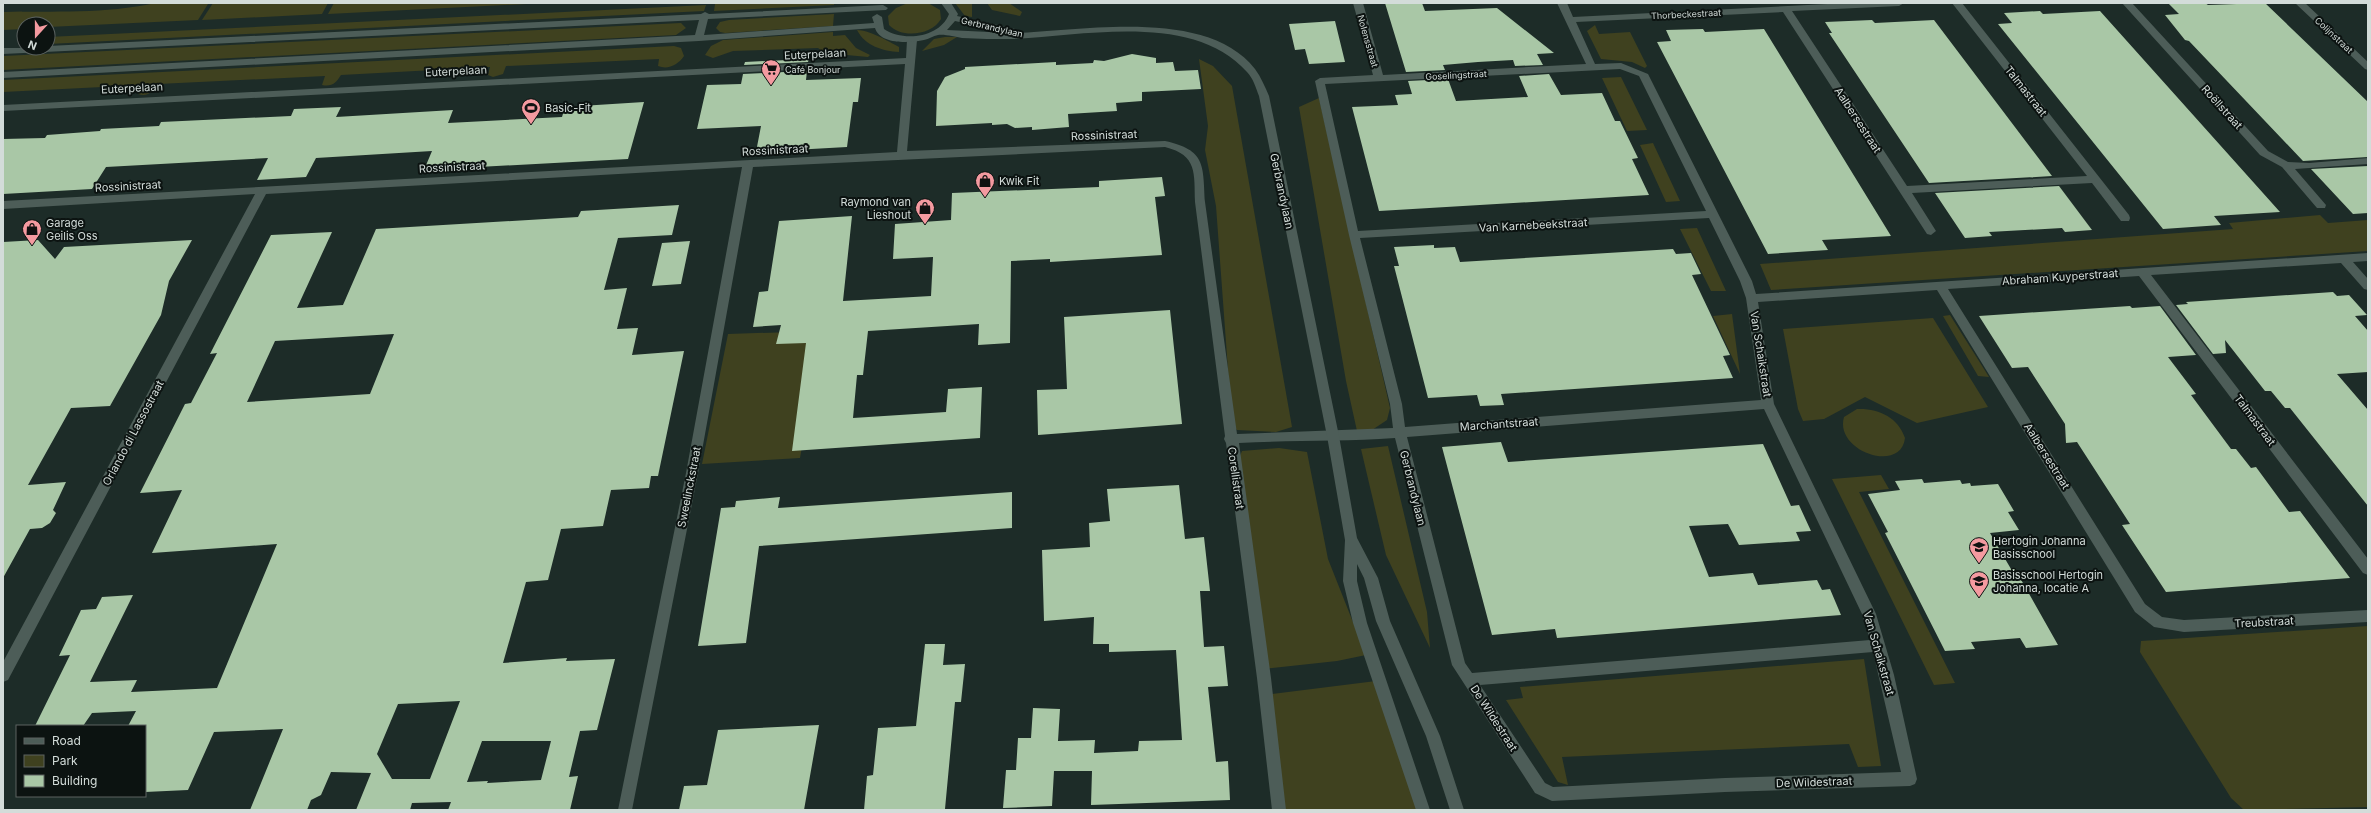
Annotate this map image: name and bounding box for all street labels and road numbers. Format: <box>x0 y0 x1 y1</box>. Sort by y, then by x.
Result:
street label: Thorbeckestraat <box>1651 7 1721 21</box>
street label: Nolensstraat <box>1355 14 1381 68</box>
street label: Gerbrandylaan <box>960 15 1024 39</box>
street label: Colijnstraat <box>2313 15 2355 55</box>
street label: Euterpelaan <box>784 45 846 63</box>
street label: Euterpelaan <box>425 62 487 80</box>
street label: Talmastraat <box>2002 63 2050 119</box>
street label: Goselingstraat <box>1425 68 1487 82</box>
street label: Euterpelaan <box>101 79 163 97</box>
street label: Roëllstraat <box>2198 82 2246 132</box>
street label: Aalbersestraat <box>1832 85 1885 156</box>
street label: Rossinistraat <box>1071 127 1138 143</box>
street label: Rossinistraat <box>741 141 809 159</box>
street label: Gerbrandylaan <box>1267 152 1297 230</box>
street label: Rossinistraat <box>418 158 486 176</box>
street label: Rossinistraat <box>94 177 162 195</box>
street label: Van Karnebeekstraat <box>1478 215 1588 235</box>
street label: Abraham Kuyperstraat <box>2001 266 2119 288</box>
street label: Van Schaikstraat <box>1747 310 1775 398</box>
street label: Orlando di Lassostraat <box>99 378 167 488</box>
street label: Talmastraat <box>2231 392 2279 449</box>
street label: Marchantstraat <box>1459 414 1539 434</box>
street label: Aalbersestraat <box>2021 420 2073 492</box>
street label: Sweelinckstraat <box>674 445 704 529</box>
street label: Corellistraat <box>1225 446 1247 510</box>
street label: Gerbrandylaan <box>1397 449 1429 527</box>
street label: Van Schaikstraat <box>1860 609 1898 697</box>
street label: Treubstraat <box>2234 613 2295 631</box>
street label: De Wildestraat <box>1467 682 1521 754</box>
street label: De Wildestraat <box>1776 774 1853 790</box>

